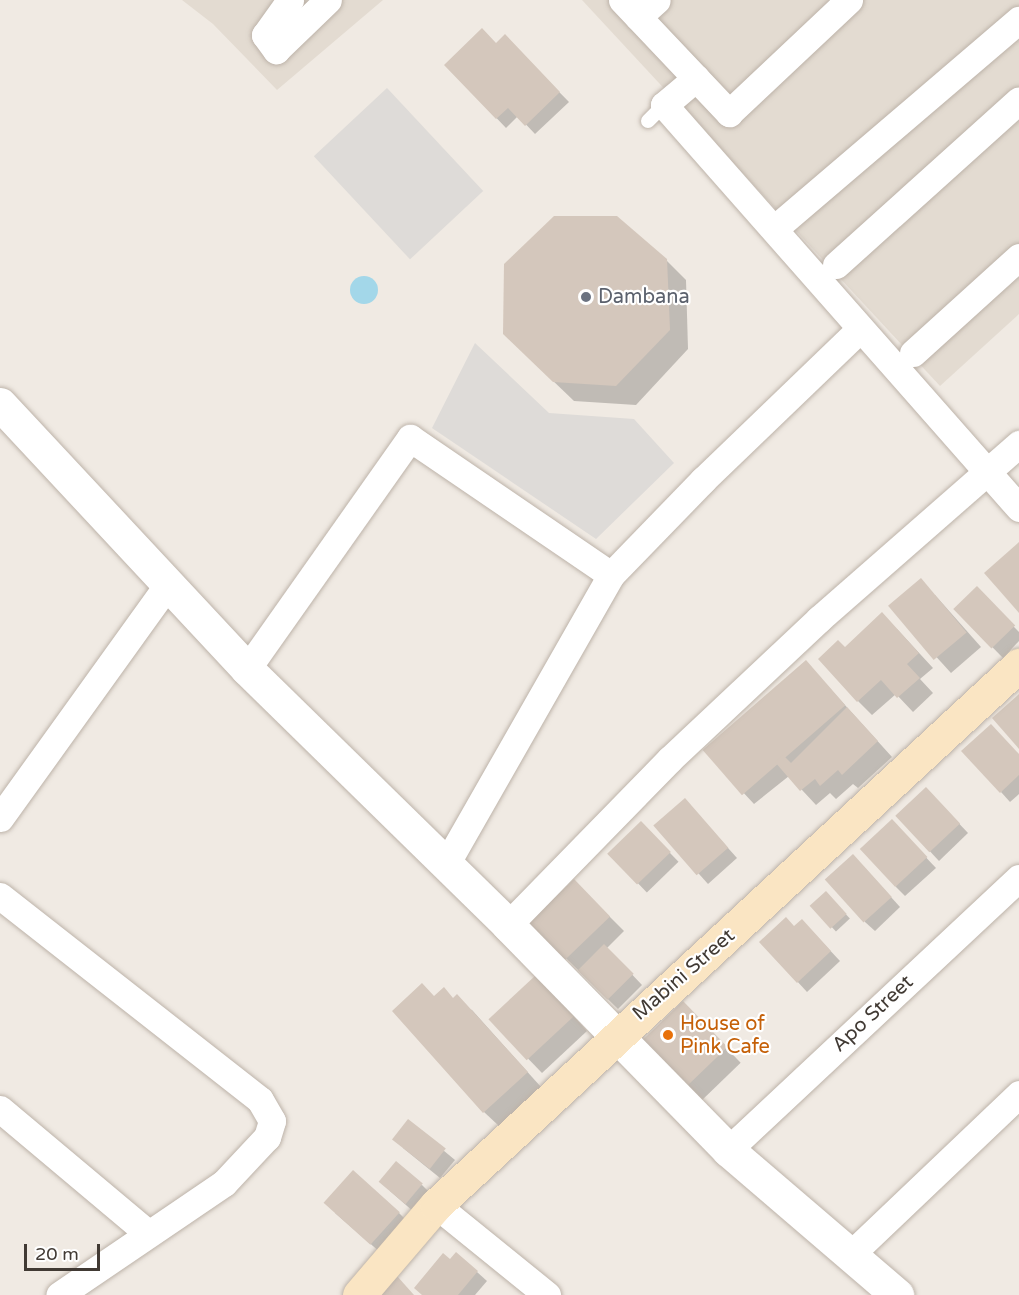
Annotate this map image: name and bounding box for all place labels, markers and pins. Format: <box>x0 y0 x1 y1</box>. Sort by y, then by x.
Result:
place label: Dambana <box>598 285 690 309</box>
marker: Dambana <box>579 290 593 304</box>
place label: House of Pink Cafe <box>680 1012 770 1059</box>
marker: House of Pink Cafe <box>661 1028 675 1042</box>

